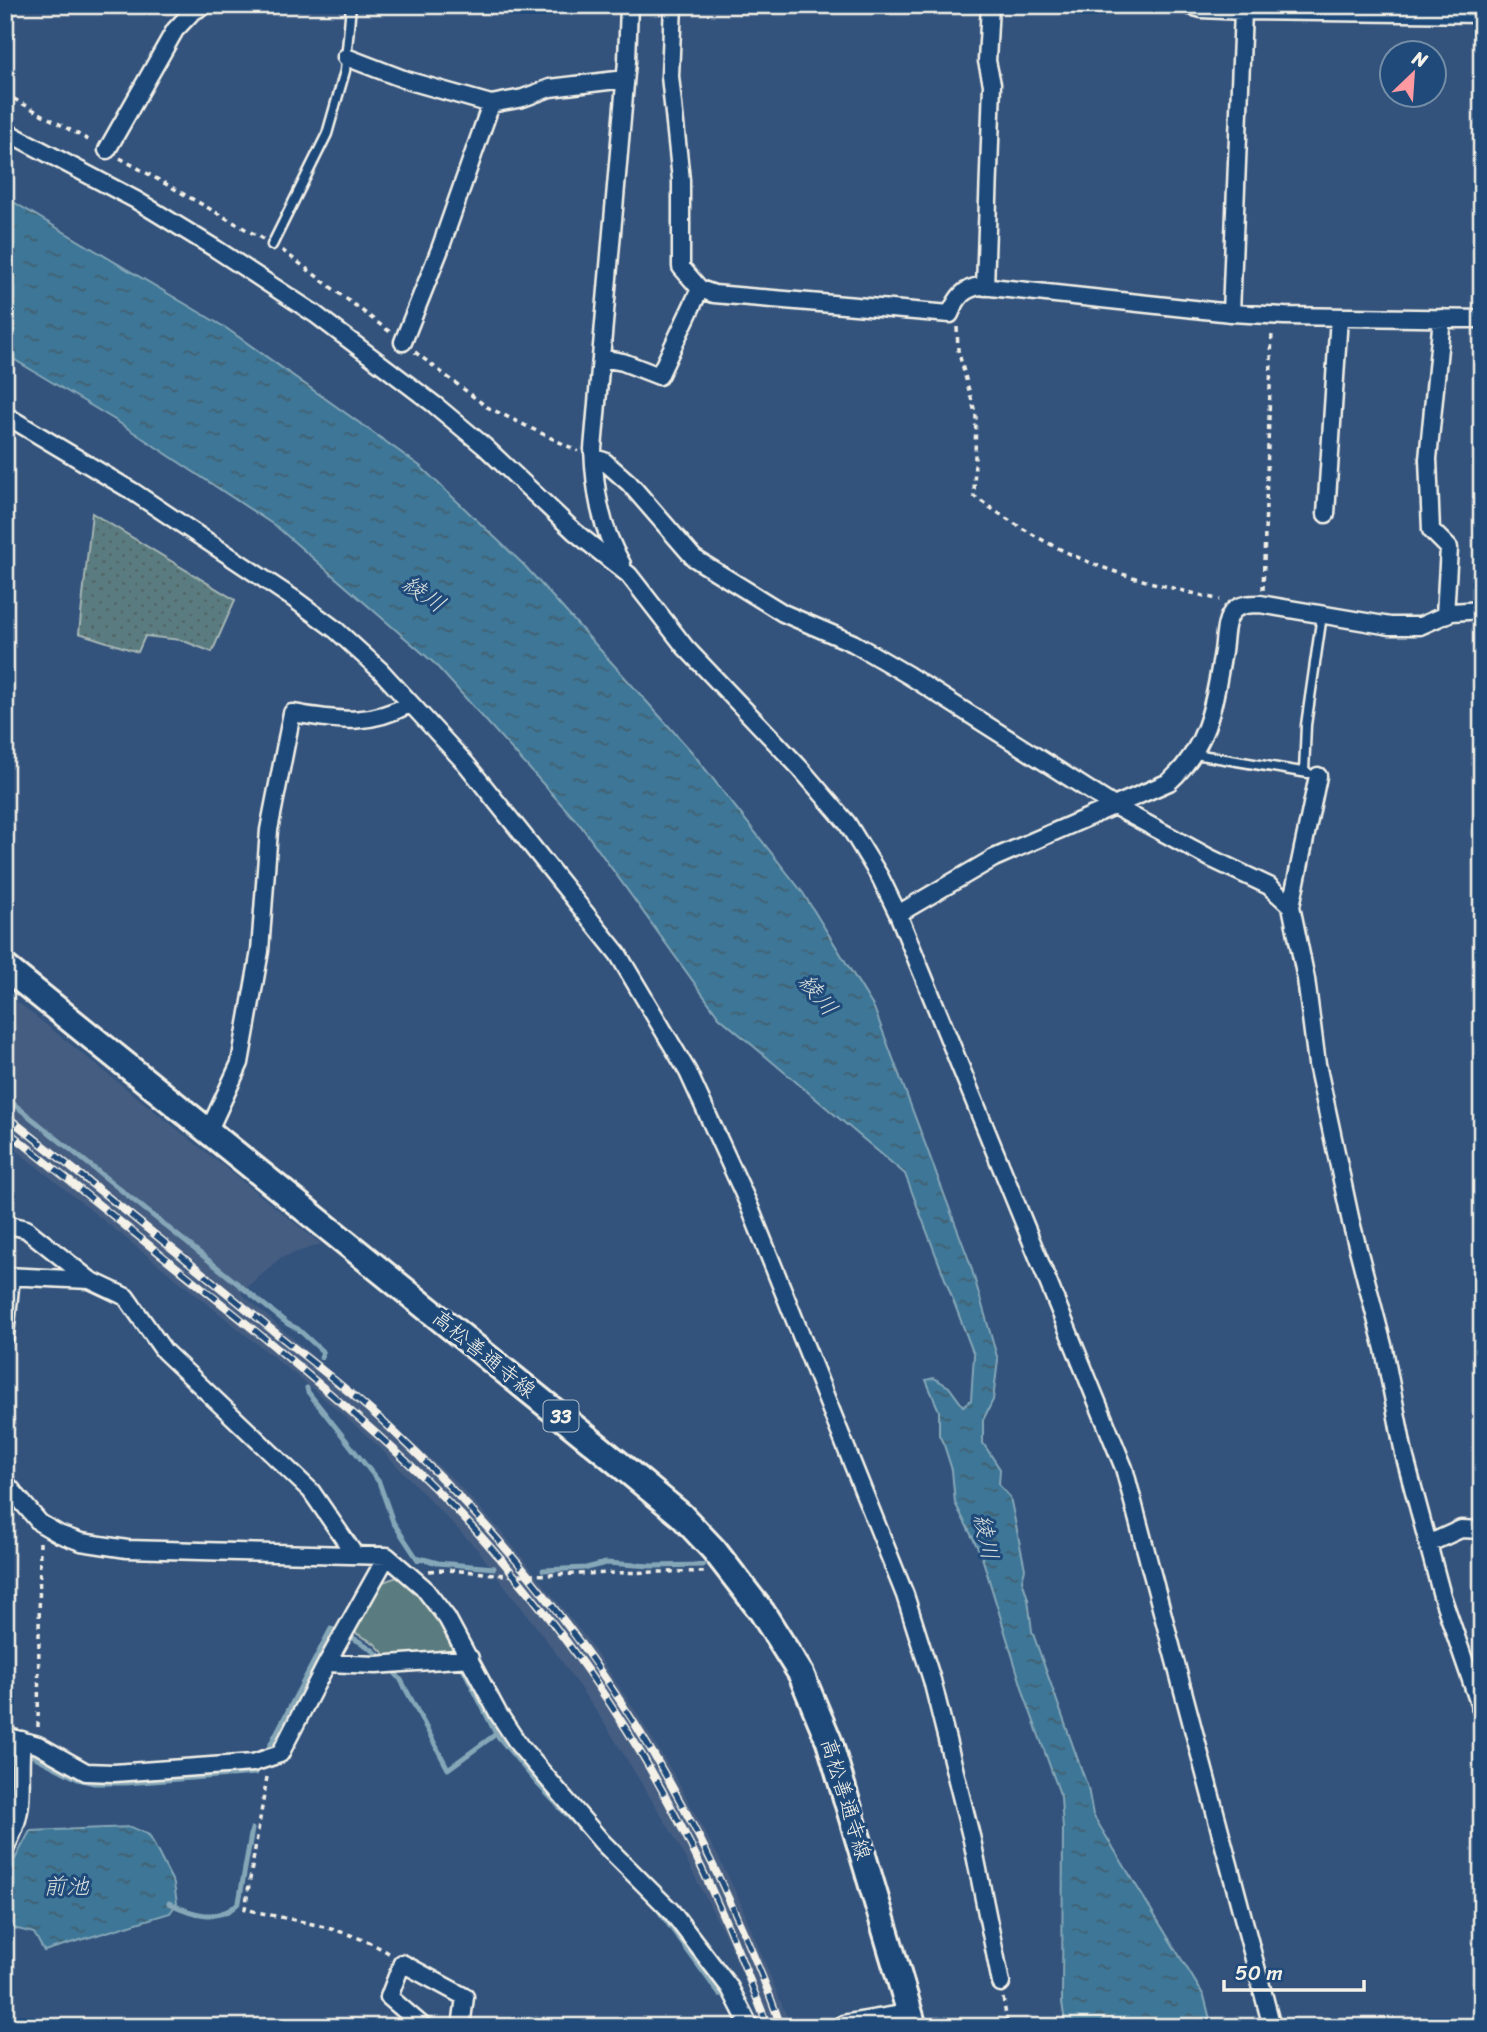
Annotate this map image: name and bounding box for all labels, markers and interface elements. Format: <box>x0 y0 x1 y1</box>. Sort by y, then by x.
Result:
north arrow <box>1378 38 1448 108</box>
text: N <box>1406 41 1434 77</box>
water label: 綾川 <box>393 564 455 624</box>
water label: 綾川 <box>788 964 848 1026</box>
street label: 高松善通寺線 <box>423 1300 545 1408</box>
road number: 33 <box>544 1400 578 1432</box>
water label: 綾川 <box>961 1511 1011 1563</box>
street label: 高松善通寺線 <box>809 1733 883 1865</box>
water label: 前池 <box>43 1866 90 1907</box>
scale bar <box>1224 1948 1364 1992</box>
text: 50 m <box>1235 1954 1283 1992</box>

